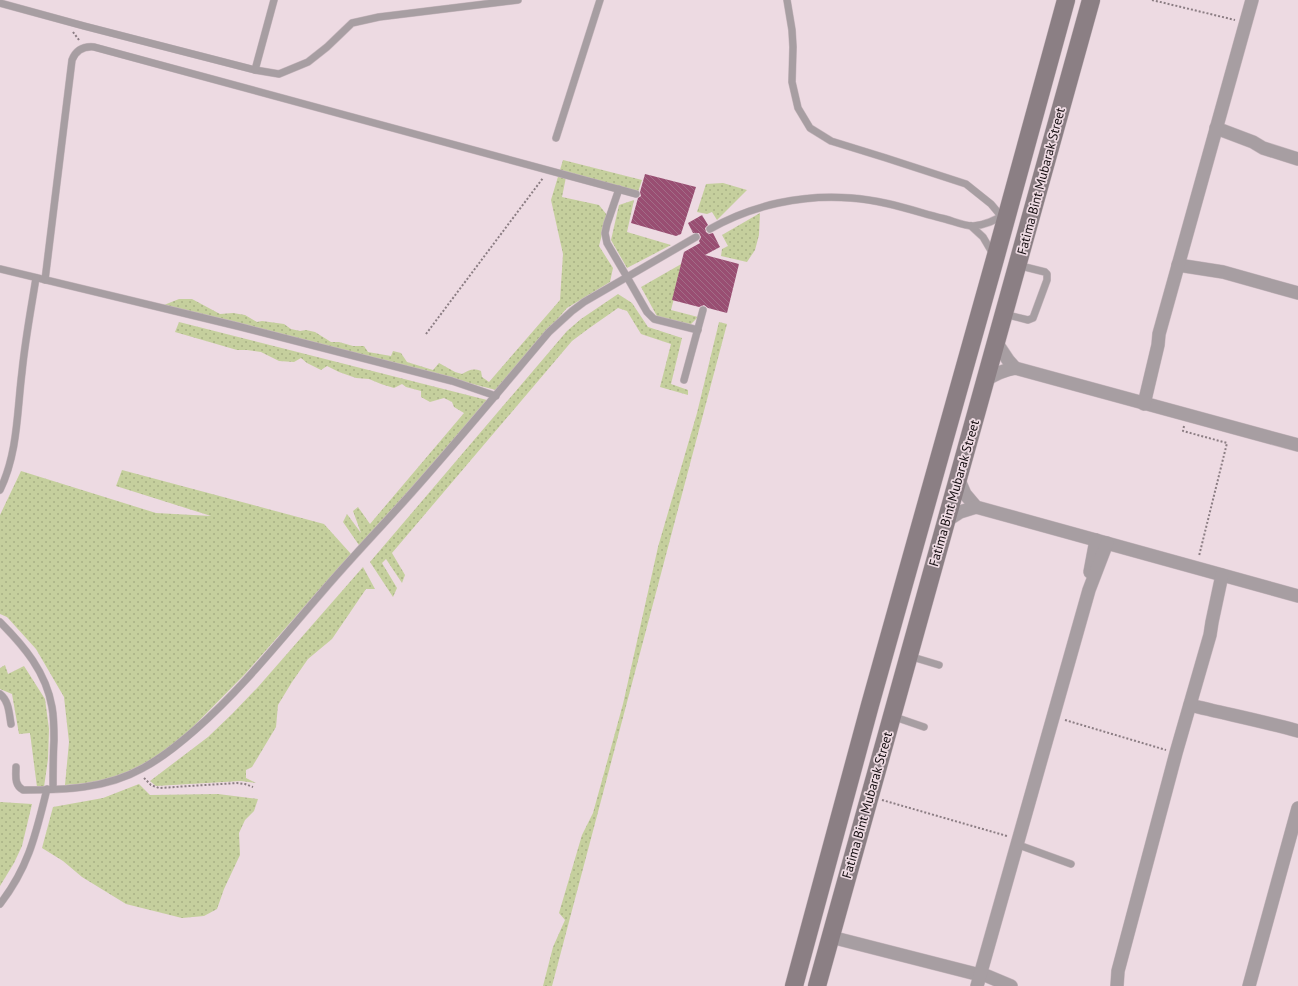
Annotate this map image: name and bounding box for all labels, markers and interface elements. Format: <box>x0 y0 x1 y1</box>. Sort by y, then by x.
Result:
street label: Fatima Bint Mubarak Street <box>1013 105 1069 256</box>
street label: Fatima Bint Mubarak Street <box>925 417 983 568</box>
street label: Fatima Bint Mubarak Street <box>838 729 896 880</box>

